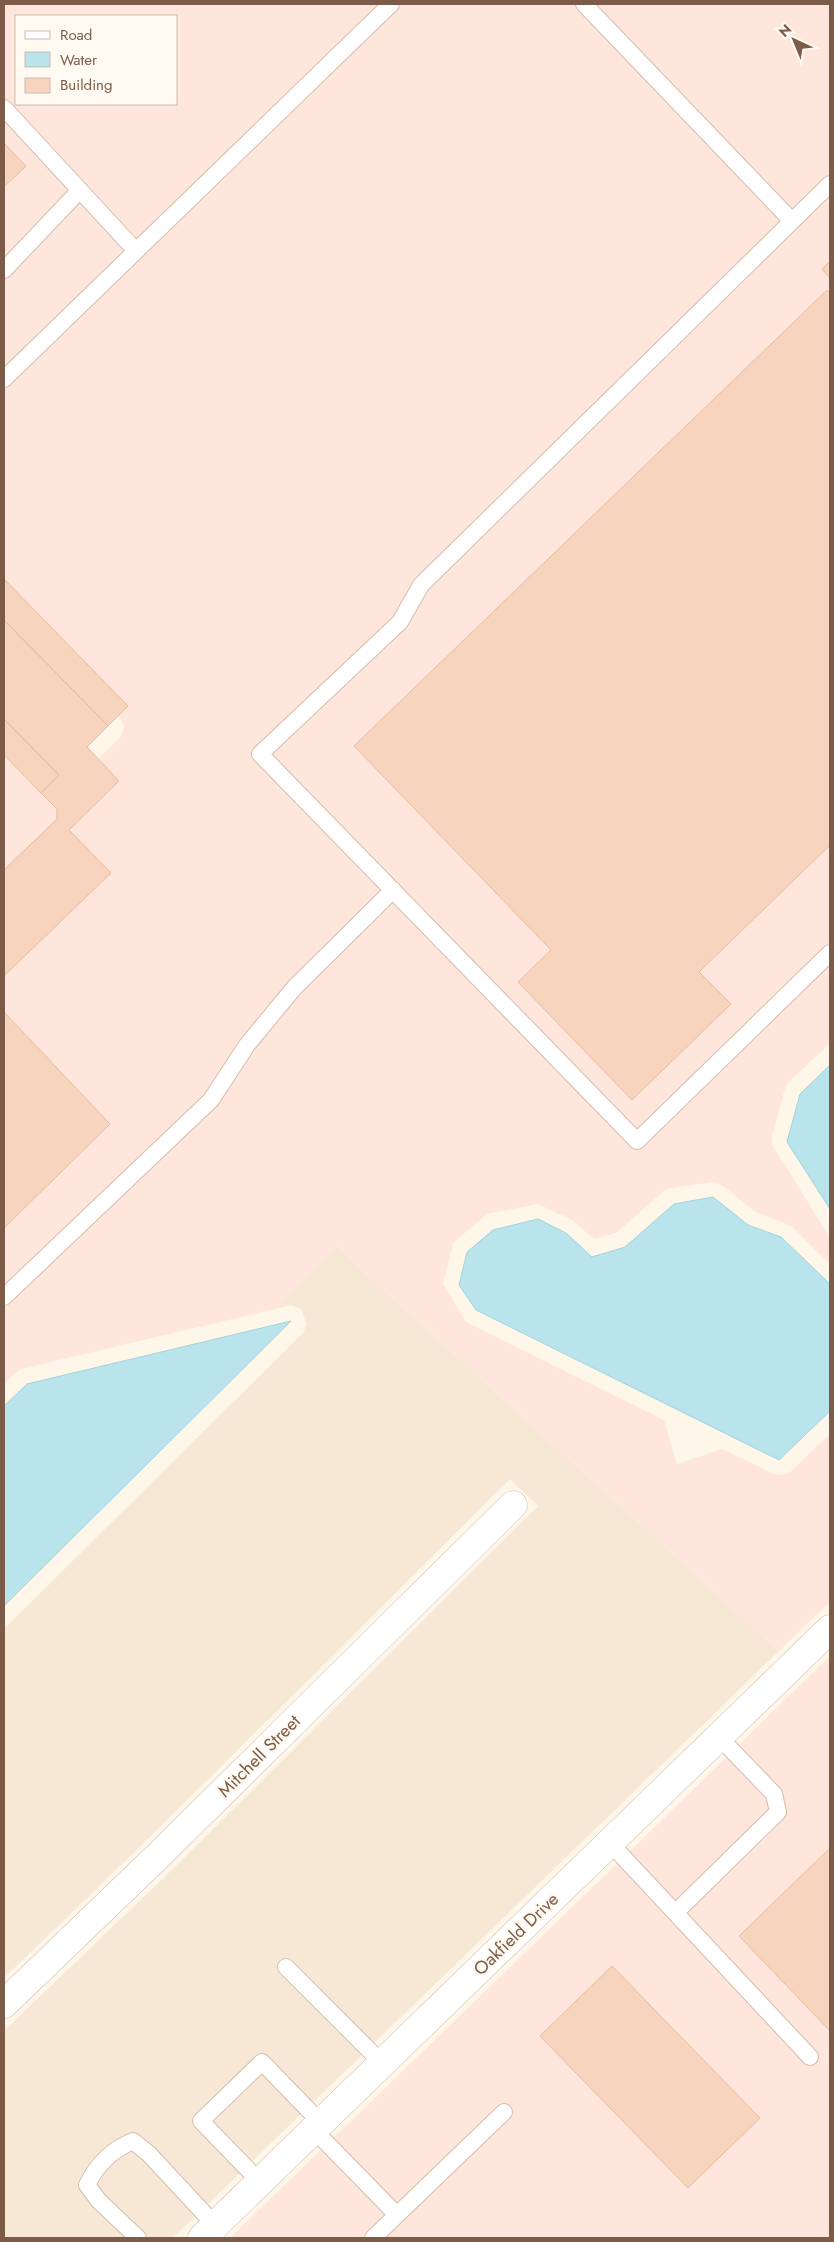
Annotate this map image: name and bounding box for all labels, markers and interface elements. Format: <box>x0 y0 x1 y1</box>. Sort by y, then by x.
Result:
legend <box>15 15 178 105</box>
north arrow <box>769 15 819 65</box>
text: N <box>774 20 796 42</box>
text: Road <box>60 24 92 46</box>
text: Water <box>60 49 98 71</box>
text: Building <box>60 74 112 96</box>
street label: Mitchell Street <box>212 1708 307 1803</box>
street label: Oakfield Drive <box>468 1887 564 1981</box>

